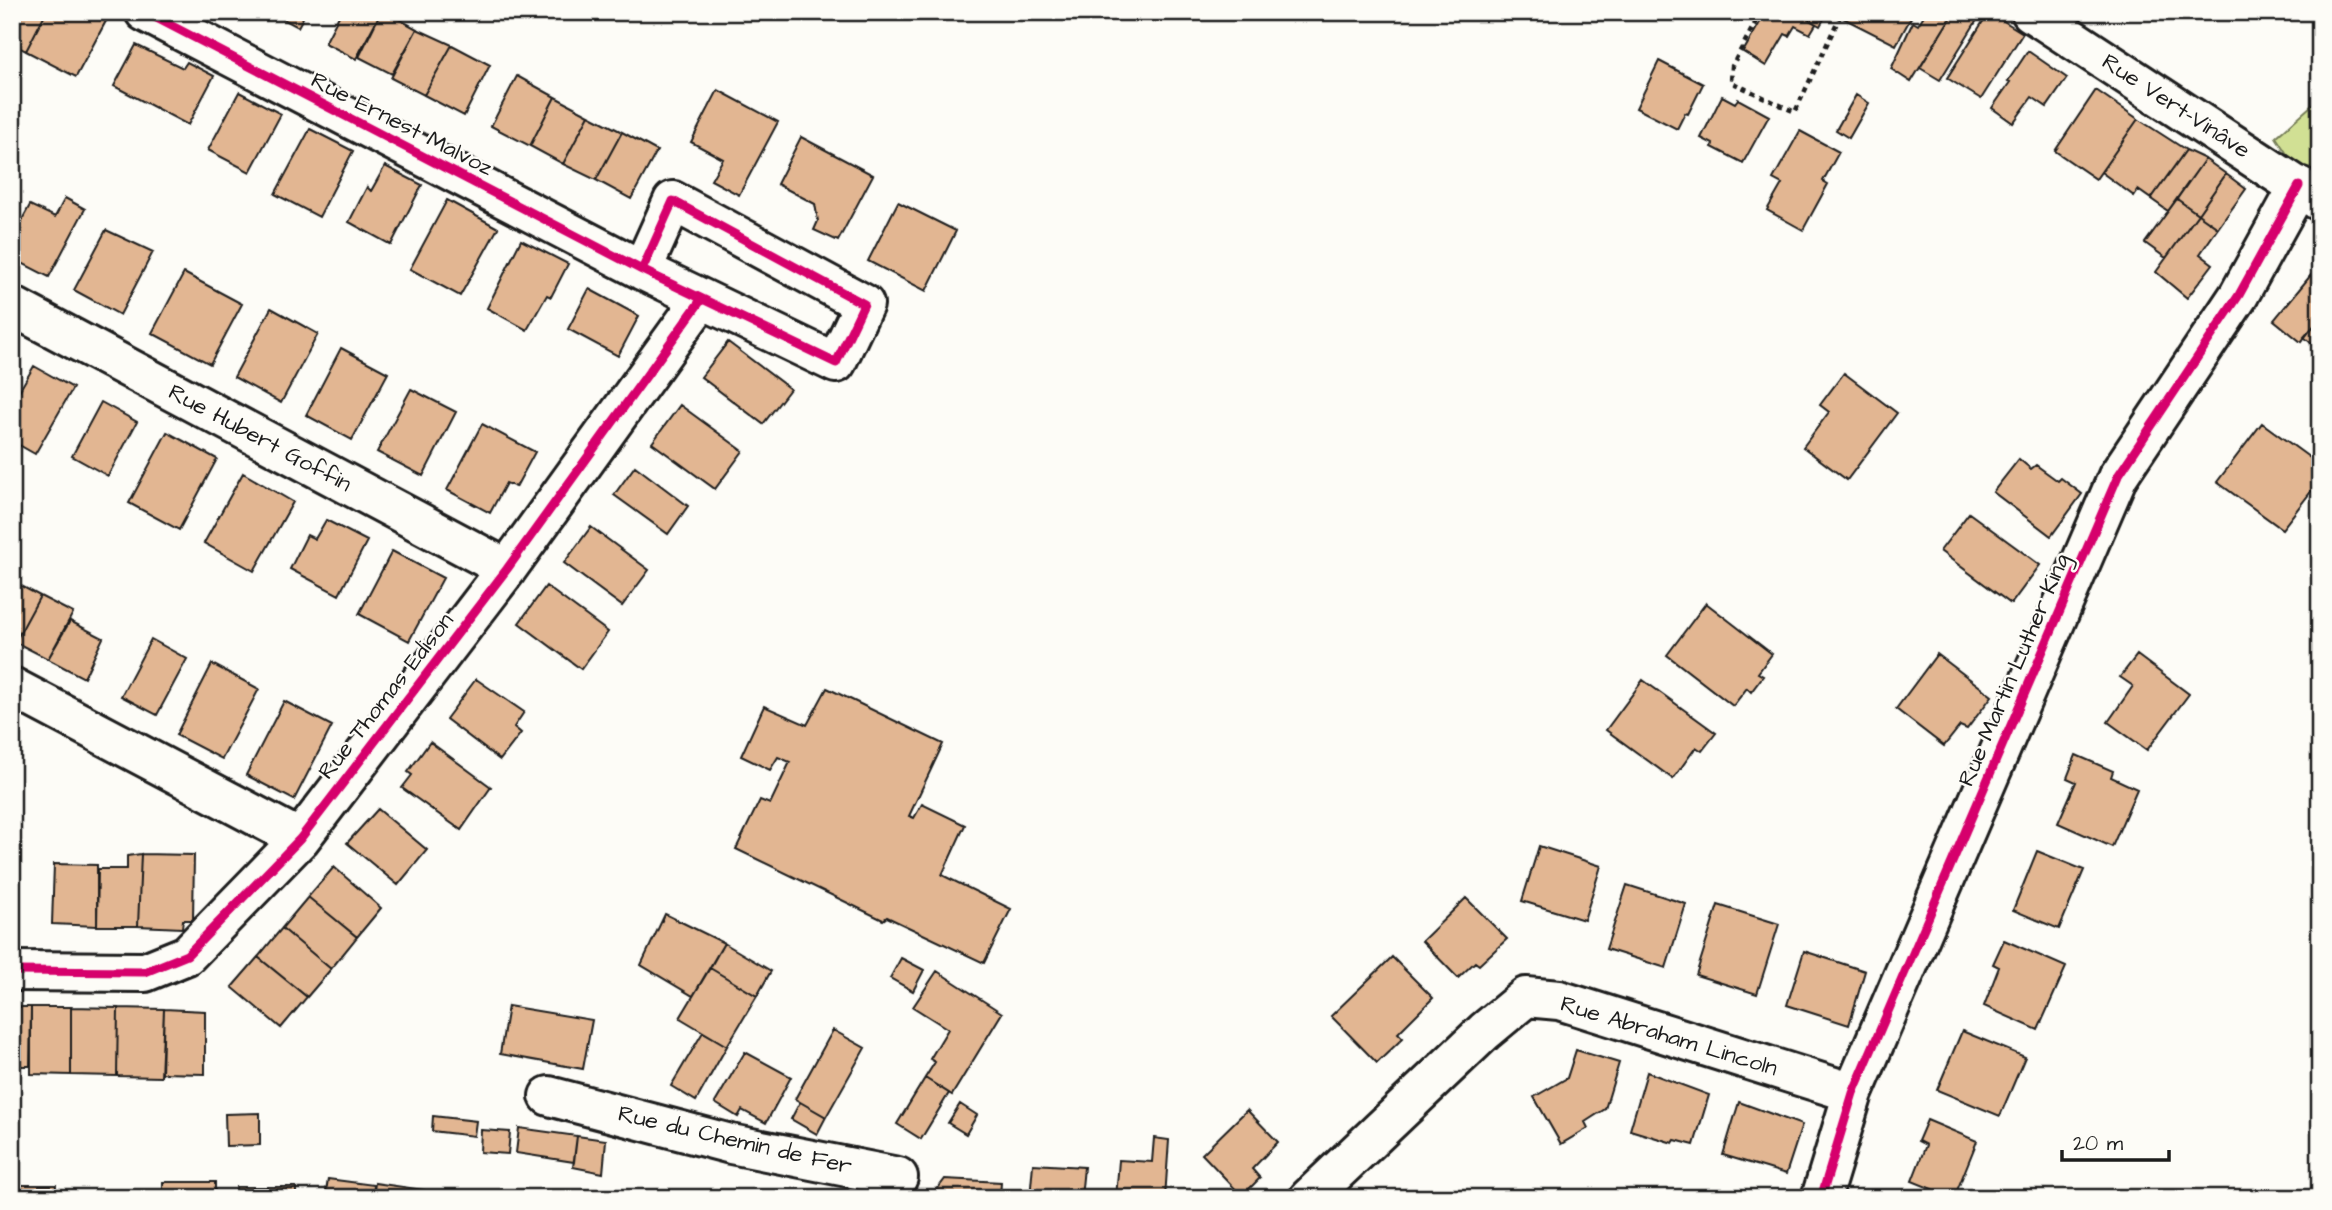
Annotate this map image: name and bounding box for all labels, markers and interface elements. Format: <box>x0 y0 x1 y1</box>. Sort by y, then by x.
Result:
street label: Rue Vert-Vinâve <box>2095 46 2257 166</box>
street label: Rue Ernest Malvoz <box>305 64 499 184</box>
street label: Rue Hubert Goffin <box>163 376 357 500</box>
street label: Rue Martin Luther King <box>1950 549 2079 792</box>
street label: Rue Thomas Edison <box>311 606 461 786</box>
street label: Rue Abraham Lincoln <box>1556 988 1782 1084</box>
street label: Rue du Chemin de Fer <box>615 1098 855 1183</box>
scale bar <box>2062 1119 2169 1163</box>
text: 20 m <box>2073 1129 2124 1158</box>

